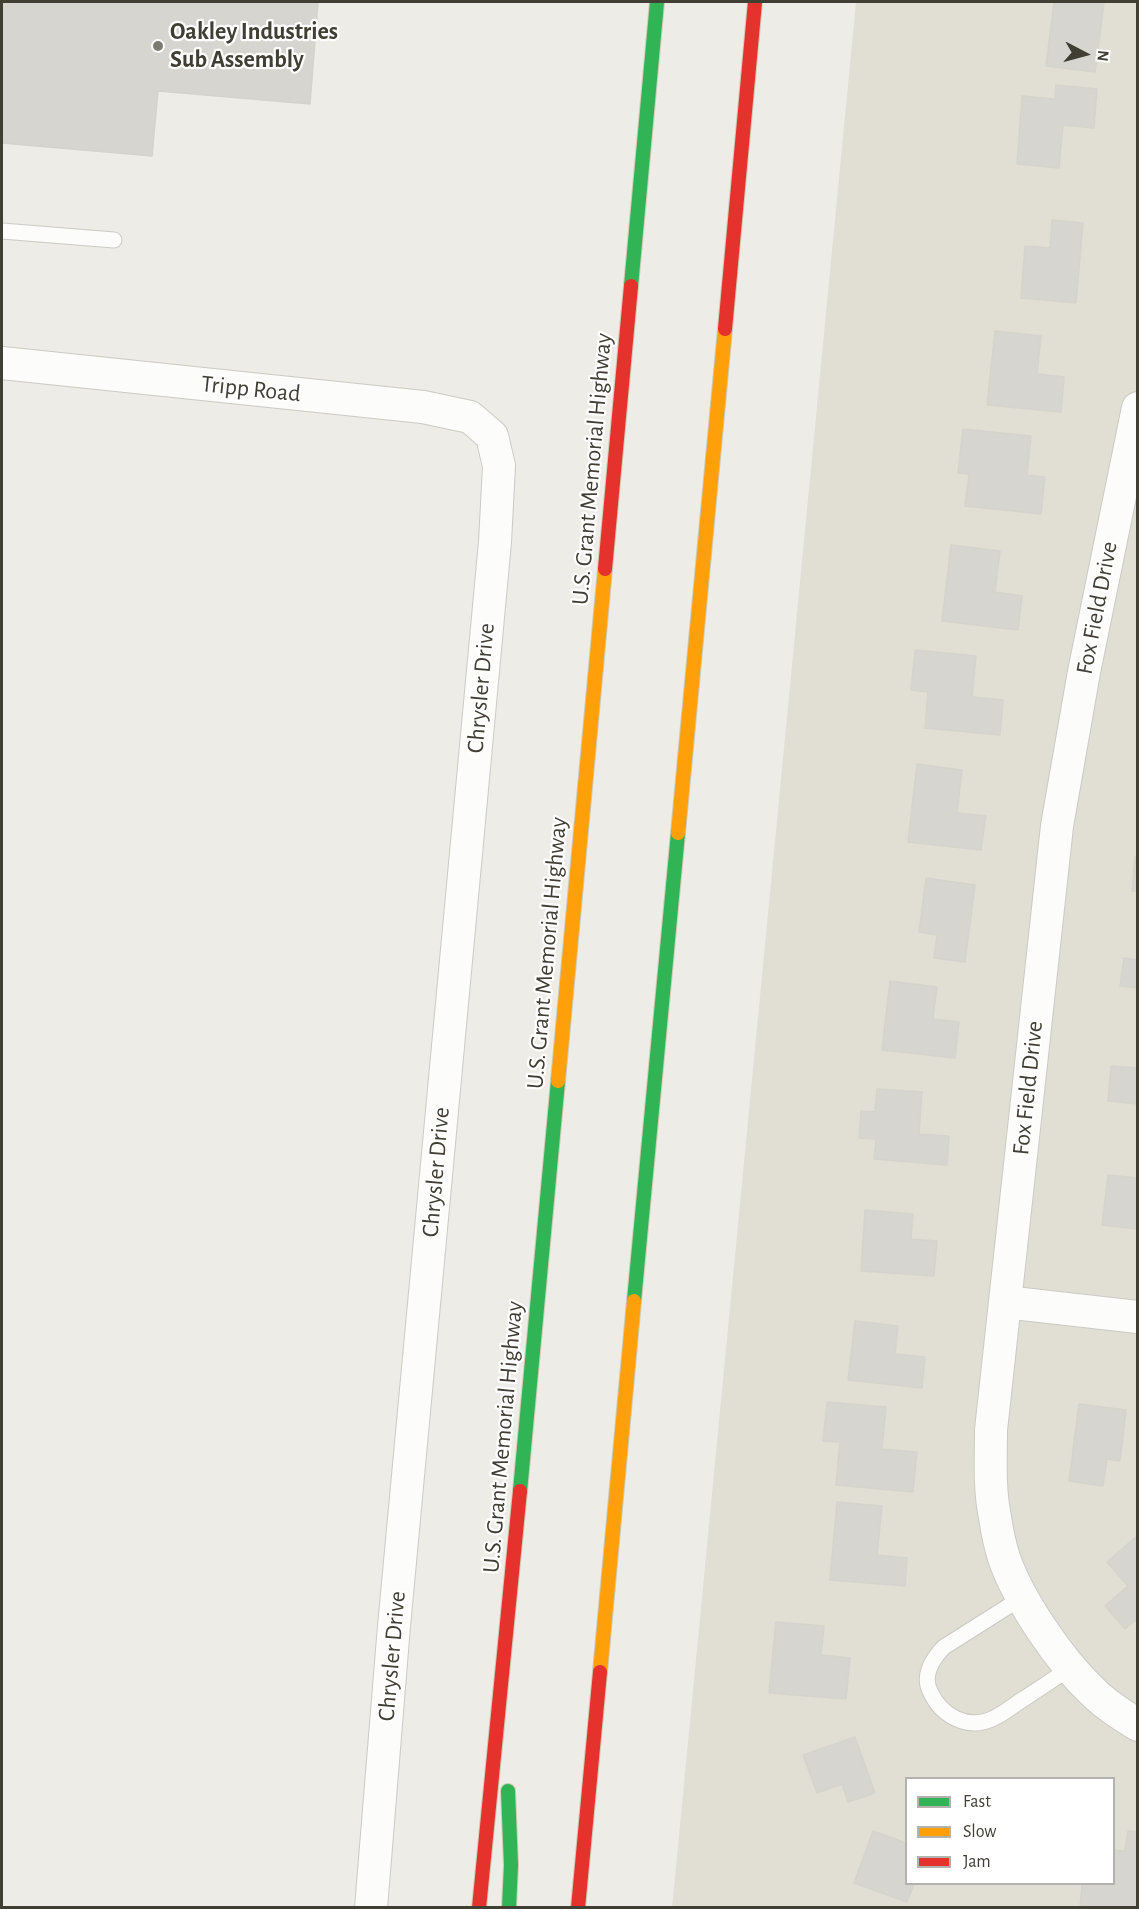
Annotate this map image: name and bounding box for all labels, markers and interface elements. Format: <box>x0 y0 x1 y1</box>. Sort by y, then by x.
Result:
place label: Oakley Industries Sub Assembly <box>170 18 338 74</box>
north arrow <box>1055 24 1115 84</box>
marker: Oakley Industries Sub Assembly <box>151 39 165 53</box>
text: N <box>1094 50 1111 62</box>
street label: U.S. Grant Memorial Highway <box>566 332 618 606</box>
street label: Tripp Road <box>200 369 302 409</box>
street label: Fox Field Drive <box>1070 539 1124 677</box>
street label: Chrysler Drive <box>461 622 501 754</box>
street label: U.S. Grant Memorial Highway <box>521 816 573 1090</box>
street label: Fox Field Drive <box>1007 1019 1049 1157</box>
street label: Chrysler Drive <box>416 1106 456 1238</box>
street label: U.S. Grant Memorial Highway <box>477 1300 529 1574</box>
street label: Chrysler Drive <box>372 1590 412 1722</box>
legend <box>905 1777 1115 1885</box>
text: Fast <box>963 1793 991 1811</box>
text: Slow <box>963 1823 996 1841</box>
text: Jam <box>963 1853 991 1871</box>

